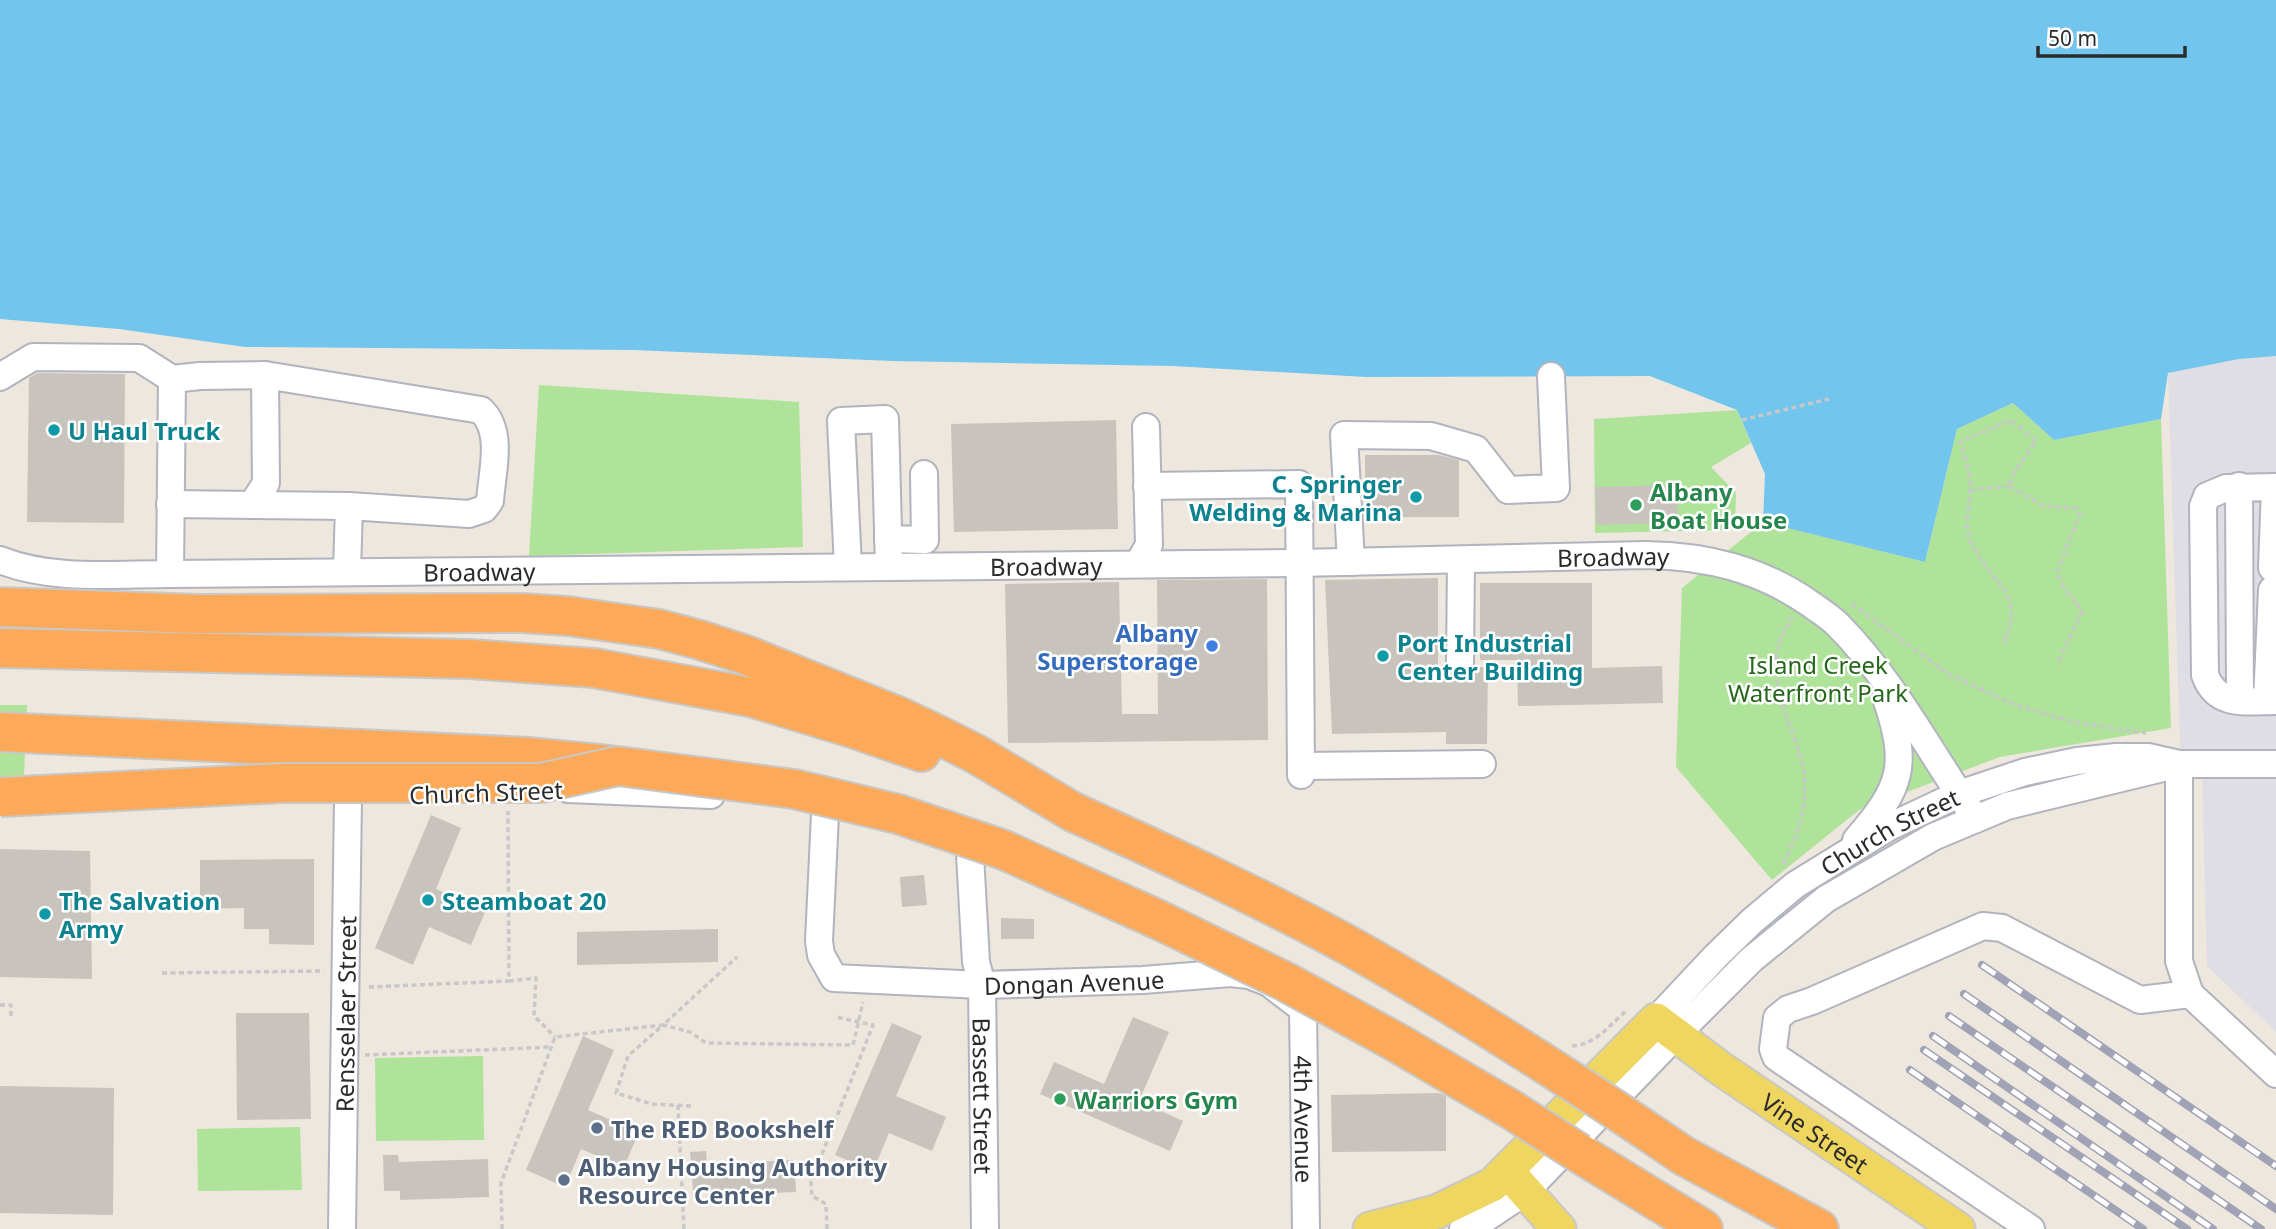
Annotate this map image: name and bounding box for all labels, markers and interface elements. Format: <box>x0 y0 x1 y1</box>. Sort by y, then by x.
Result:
scale bar <box>2038 14 2185 58</box>
text: 50 m <box>2048 24 2097 52</box>
place label: U Haul Truck <box>68 414 220 447</box>
marker: U Haul Truck <box>46 422 62 438</box>
place label: C. Springer Welding & Marina <box>1189 467 1402 528</box>
place label: Albany Boat House <box>1650 475 1787 536</box>
marker: C. Springer Welding & Marina <box>1408 489 1424 505</box>
marker: Albany Boat House <box>1628 497 1644 513</box>
street label: Broadway <box>1557 538 1671 574</box>
street label: Broadway <box>990 548 1103 583</box>
street label: Broadway <box>423 554 536 588</box>
place label: Albany Superstorage <box>1037 616 1198 677</box>
place label: Port Industrial Center Building <box>1397 626 1583 687</box>
marker: Albany Superstorage <box>1204 638 1220 654</box>
marker: Port Industrial Center Building <box>1375 648 1391 664</box>
park label: Island Creek Waterfront Park <box>1728 648 1908 709</box>
street label: Church Street <box>409 773 564 811</box>
street label: Church Street <box>1814 780 1965 882</box>
place label: The Salvation Army <box>59 884 220 945</box>
place label: Steamboat 20 <box>442 884 606 917</box>
marker: Steamboat 20 <box>420 892 436 908</box>
marker: The Salvation Army <box>37 906 53 922</box>
street label: Rensselaer Street <box>327 915 363 1112</box>
street label: Dongan Avenue <box>983 962 1166 1001</box>
street label: Bassett Street <box>966 1018 1001 1175</box>
street label: 4th Avenue <box>1287 1055 1322 1183</box>
place label: Warriors Gym <box>1074 1083 1238 1116</box>
street label: Vine Street <box>1755 1085 1875 1181</box>
marker: Warriors Gym <box>1052 1091 1068 1107</box>
place label: The RED Bookshelf <box>611 1112 835 1145</box>
marker: The RED Bookshelf <box>589 1120 605 1136</box>
place label: Albany Housing Authority Resource Center <box>578 1150 888 1211</box>
marker: Albany Housing Authority Resource Center <box>556 1172 572 1188</box>

